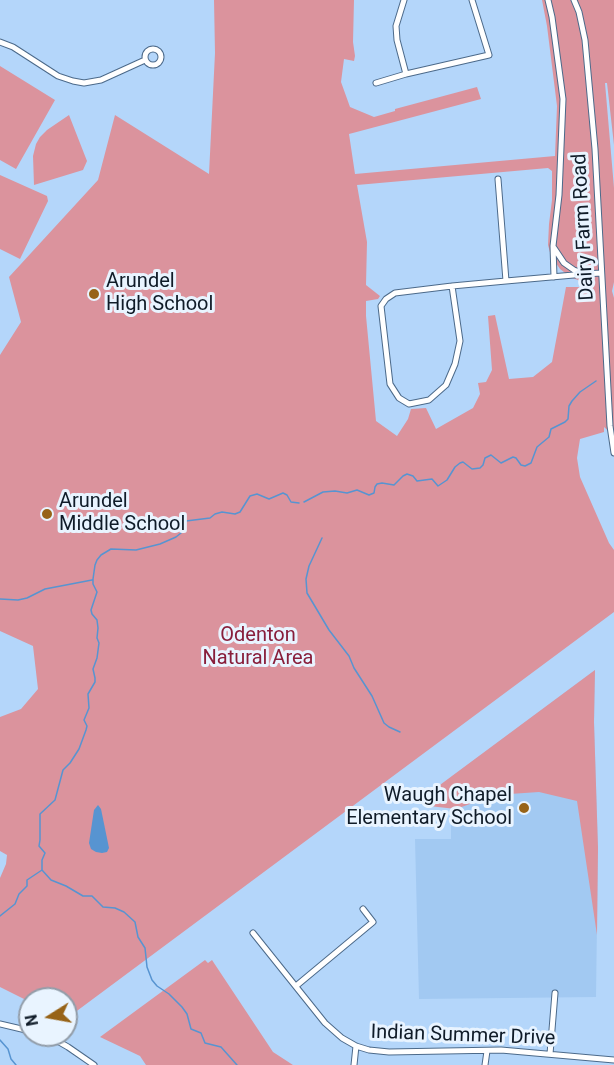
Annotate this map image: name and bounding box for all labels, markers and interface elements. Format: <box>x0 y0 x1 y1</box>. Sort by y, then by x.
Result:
street label: Dairy Farm Road <box>568 153 600 301</box>
place label: Arundel High School <box>106 270 213 317</box>
marker: Arundel High School <box>87 287 101 301</box>
place label: Arundel Middle School <box>59 490 185 537</box>
marker: Arundel Middle School <box>40 507 54 521</box>
park label: Odenton Natural Area <box>203 624 313 671</box>
place label: Waugh Chapel Elementary School <box>346 784 512 831</box>
marker: Waugh Chapel Elementary School <box>517 801 531 815</box>
north arrow <box>18 987 78 1047</box>
text: N <box>21 1013 42 1028</box>
street label: Indian Summer Drive <box>370 1021 556 1051</box>

